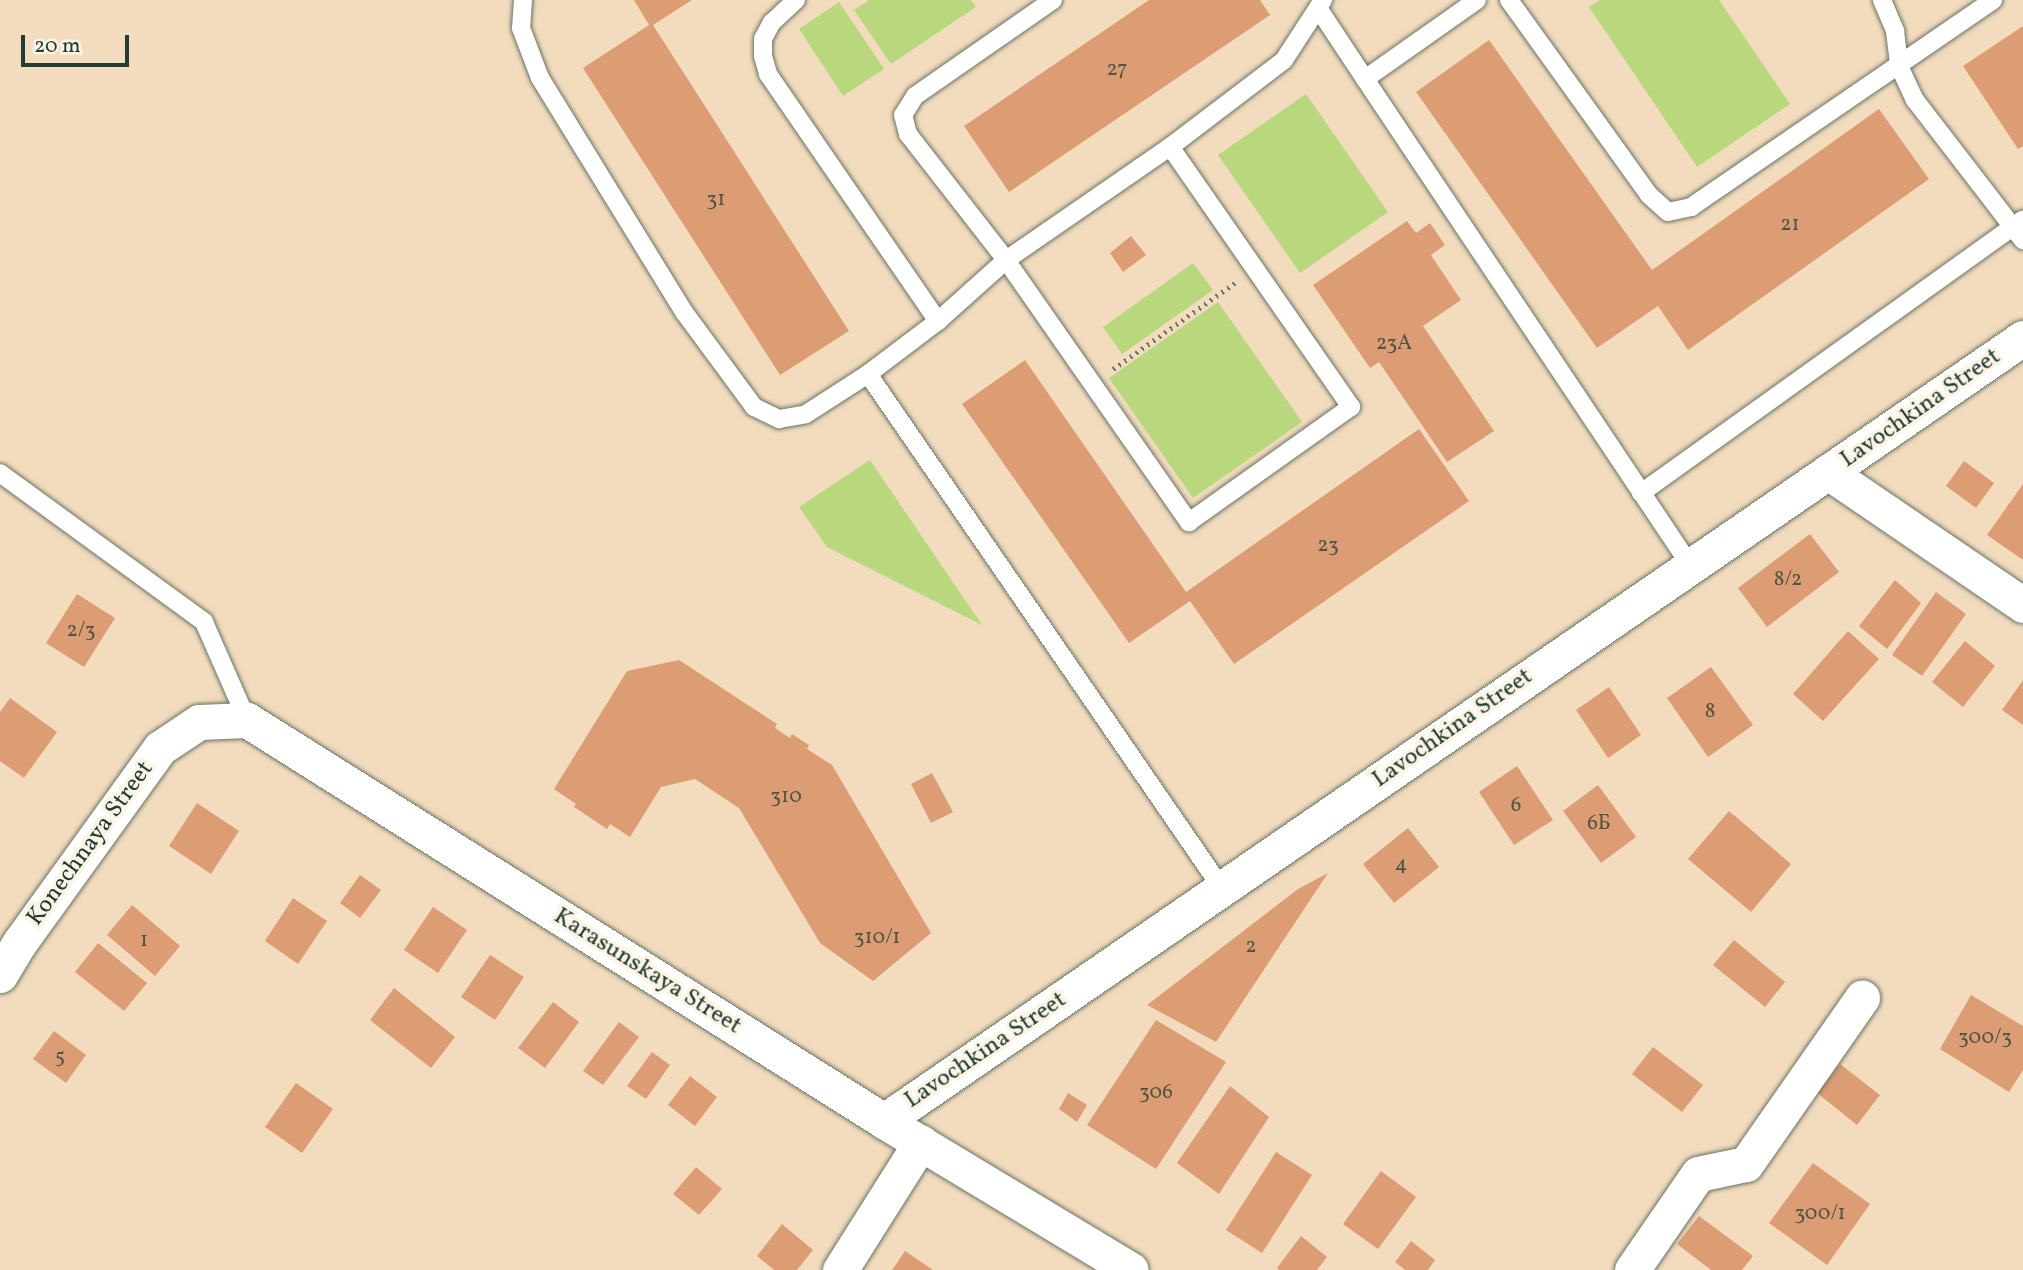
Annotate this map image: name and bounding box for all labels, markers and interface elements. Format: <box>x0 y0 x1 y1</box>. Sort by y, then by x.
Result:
scale bar <box>24 21 133 65</box>
text: 20 m <box>34 32 80 61</box>
house number: 27 <box>1107 57 1127 83</box>
house number: 31 <box>707 187 725 213</box>
house number: 21 <box>1780 212 1800 238</box>
house number: 23А <box>1376 331 1412 357</box>
street label: Lavochkina Street <box>1835 343 2007 475</box>
house number: 23 <box>1317 533 1339 559</box>
house number: 8/2 <box>1774 567 1802 593</box>
house number: 2/3 <box>66 618 96 644</box>
street label: Lavochkina Street <box>1367 663 1539 795</box>
house number: 8 <box>1705 699 1715 725</box>
street label: Konechnaya Street <box>22 756 160 932</box>
house number: 310 <box>770 784 802 810</box>
house number: 6 <box>1511 793 1521 819</box>
house number: 6Б <box>1587 811 1611 837</box>
house number: 4 <box>1395 852 1407 878</box>
street label: Karasunskaya Street <box>548 903 746 1041</box>
house number: 310/1 <box>854 925 900 951</box>
house number: 1 <box>140 928 148 954</box>
house number: 2 <box>1245 934 1257 960</box>
street label: Lavochkina Street <box>900 986 1072 1116</box>
house number: 300/3 <box>1958 1025 2012 1051</box>
house number: 5 <box>55 1044 65 1070</box>
house number: 306 <box>1139 1080 1173 1106</box>
house number: 300/1 <box>1794 1201 1846 1227</box>

